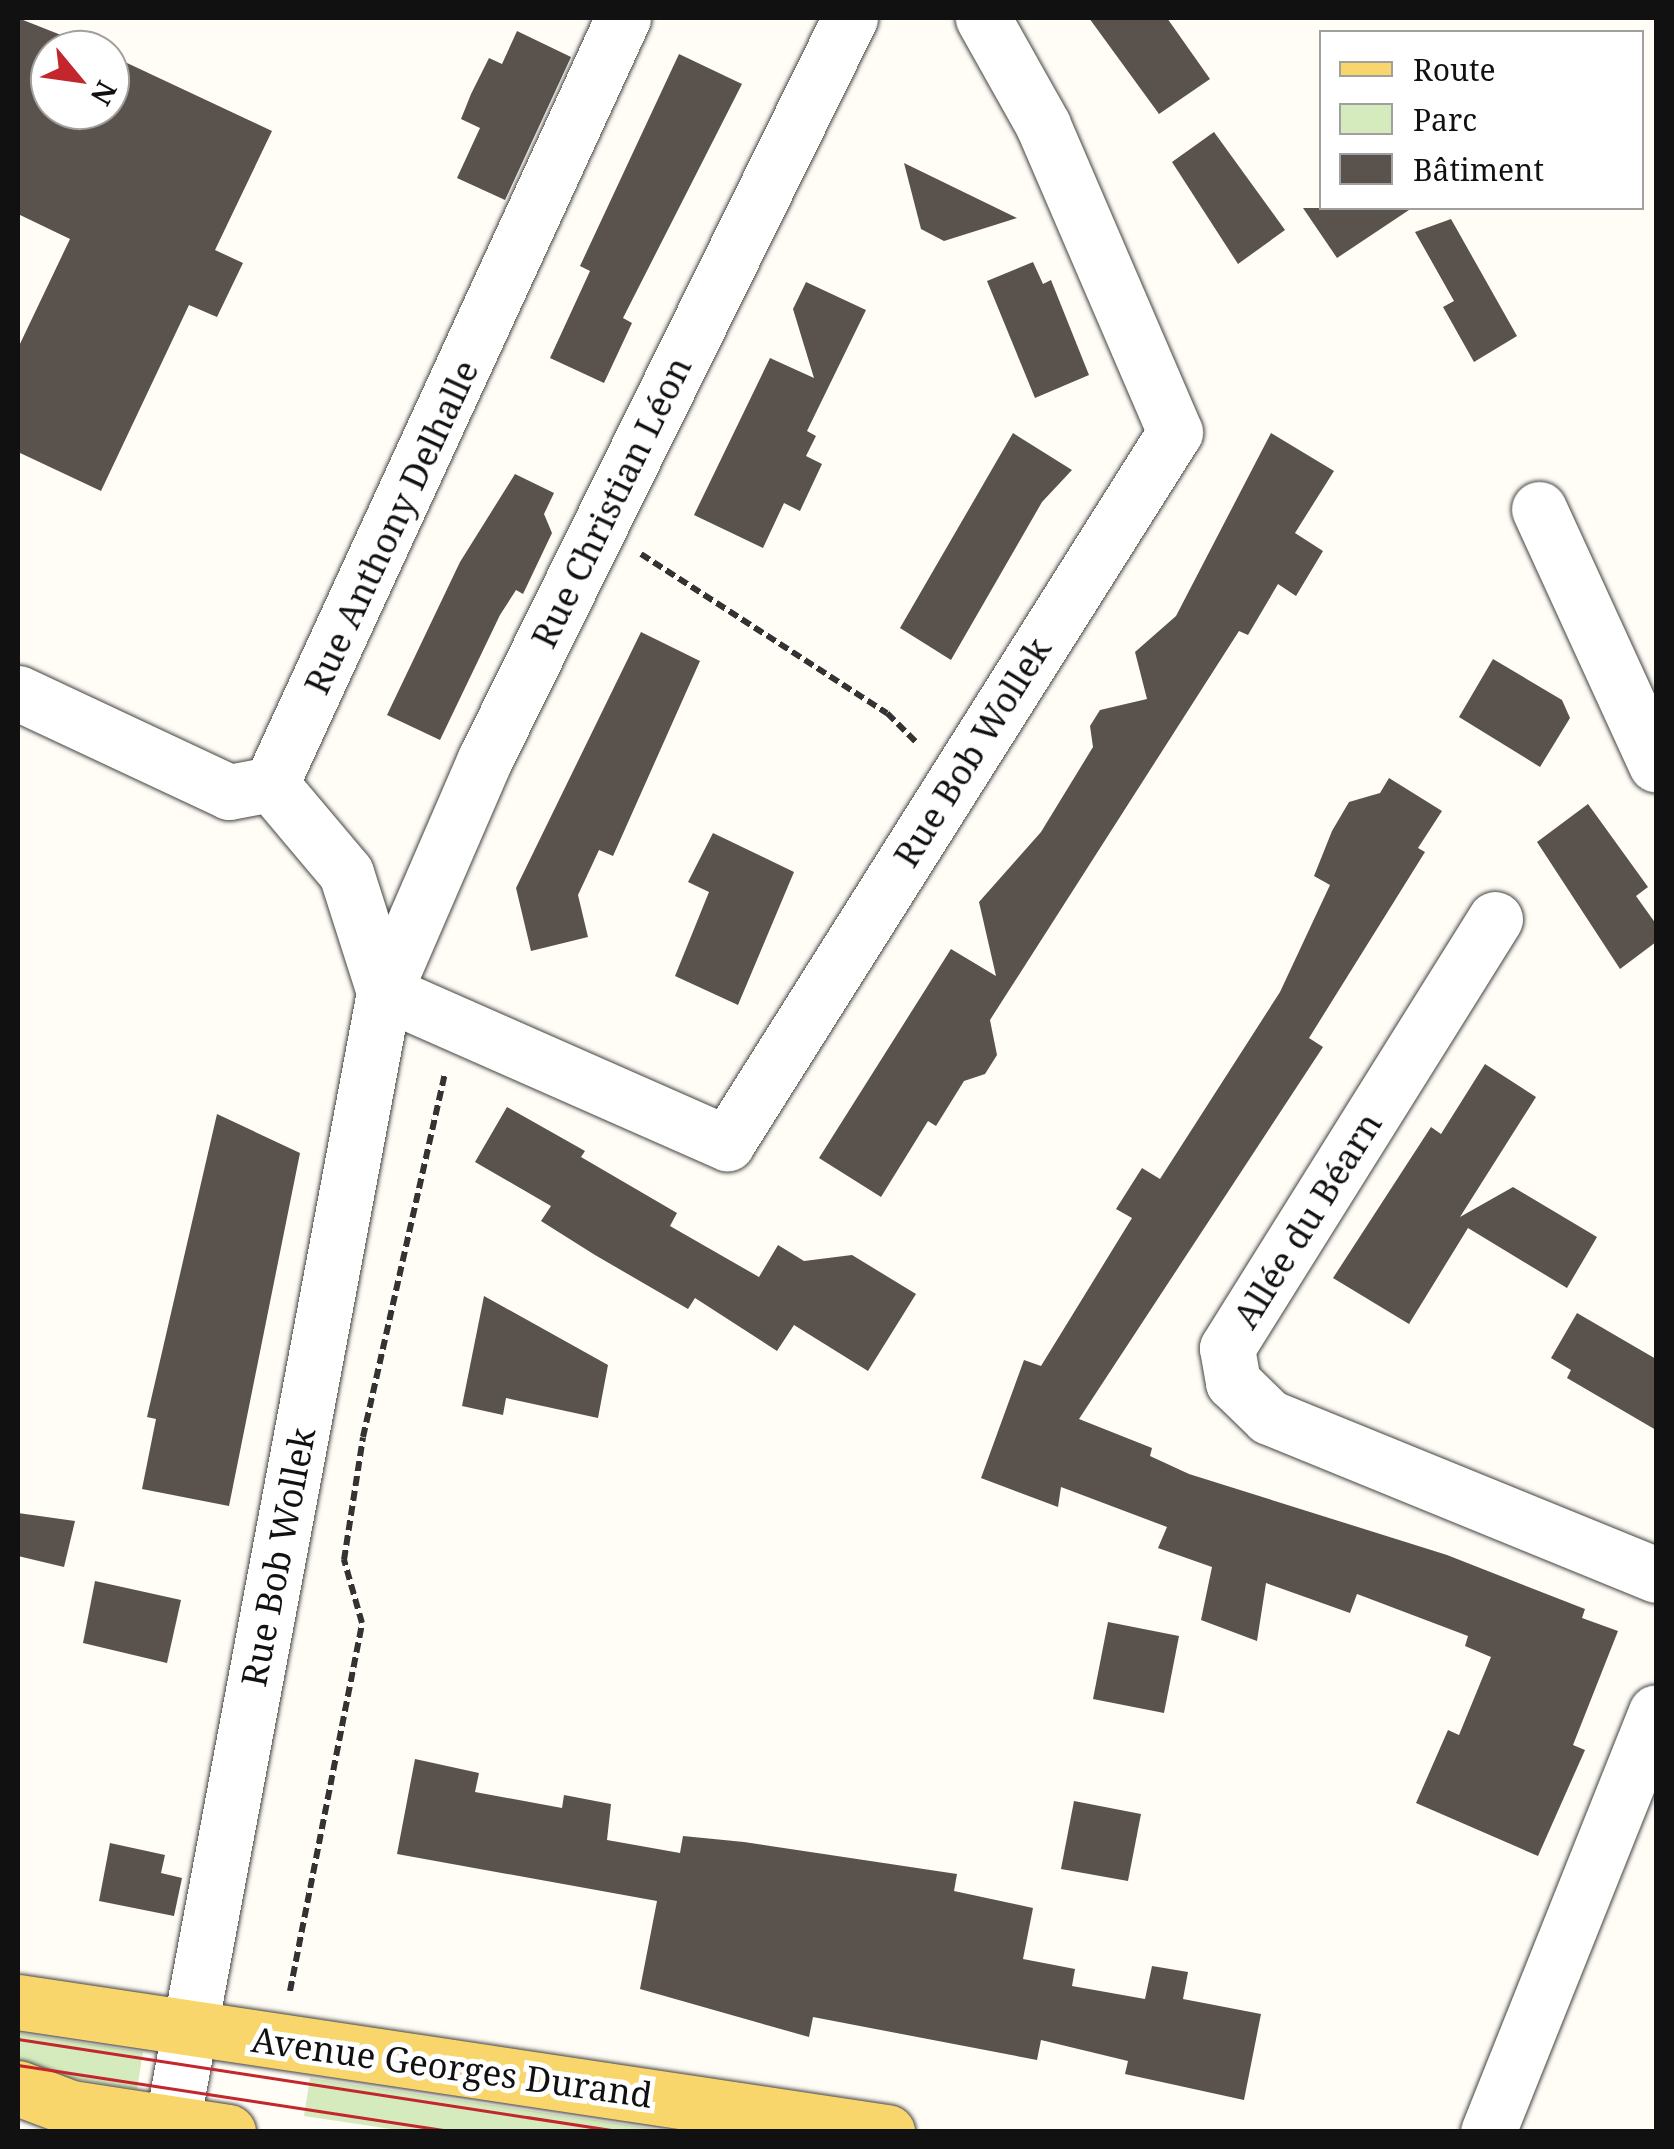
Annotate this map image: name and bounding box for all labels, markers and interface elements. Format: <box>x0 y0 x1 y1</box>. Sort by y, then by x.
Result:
north arrow <box>30 30 130 130</box>
legend <box>1319 30 1644 210</box>
text: Route <box>1413 49 1496 90</box>
text: N <box>83 75 126 112</box>
text: Parc <box>1413 99 1477 140</box>
text: Bâtiment <box>1413 149 1544 190</box>
street label: Rue Christian Léon <box>522 350 700 654</box>
street label: Rue Anthony Delhalle <box>295 354 487 700</box>
street label: Rue Bob Wollek <box>885 630 1059 874</box>
street label: Allée du Béarn <box>1224 1105 1390 1335</box>
street label: Rue Bob Wollek <box>232 1424 324 1690</box>
street label: Avenue Georges Durand <box>249 2018 655 2116</box>

